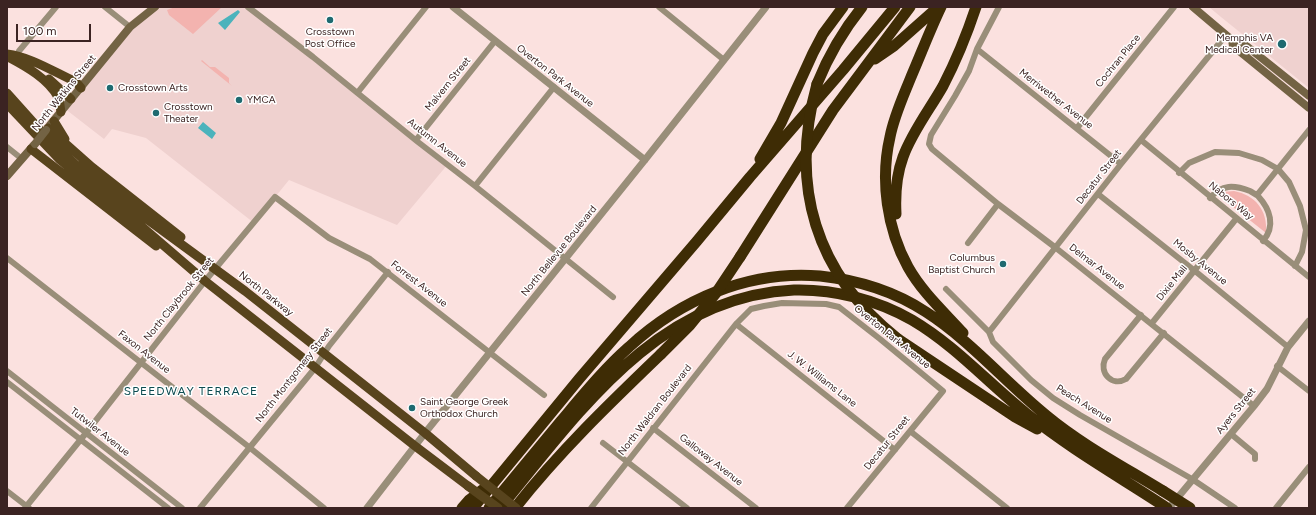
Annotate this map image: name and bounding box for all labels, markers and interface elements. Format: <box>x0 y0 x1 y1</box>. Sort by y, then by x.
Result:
marker: Crosstown Post Office <box>325 15 335 25</box>
scale bar <box>18 16 93 42</box>
text: 100 m <box>23 24 57 38</box>
place label: Crosstown Post Office <box>305 26 355 50</box>
street label: Cochran Place <box>1093 32 1143 90</box>
place label: Memphis VA Medical Center <box>1205 32 1273 56</box>
marker: Memphis VA Medical Center <box>1276 38 1288 50</box>
street label: Overton Park Avenue <box>514 42 596 110</box>
street label: North Watkins Street <box>30 52 98 134</box>
street label: Malvern Street <box>423 55 473 113</box>
street label: Merriwether Avenue <box>1017 66 1095 132</box>
place label: Crosstown Arts <box>118 82 188 94</box>
marker: Crosstown Arts <box>105 83 115 93</box>
place label: YMCA <box>247 94 275 106</box>
marker: YMCA <box>234 95 244 105</box>
place label: Crosstown Theater <box>164 101 213 124</box>
marker: Crosstown Theater <box>151 108 161 118</box>
street label: Autumn Avenue <box>405 116 469 170</box>
street label: Decatur Street <box>1074 147 1124 207</box>
street label: Nabors Way <box>1206 179 1256 223</box>
street label: North Bellevue Boulevard <box>519 203 599 299</box>
street label: Mosby Avenue <box>1171 237 1229 287</box>
street label: Delmar Avenue <box>1067 241 1127 293</box>
place label: Columbus Baptist Church <box>928 252 995 276</box>
street label: North Claybrook Street <box>141 255 217 343</box>
street label: Forrest Avenue <box>388 258 450 310</box>
marker: Columbus Baptist Church <box>998 259 1008 269</box>
street label: Dixie Mall <box>1154 263 1190 303</box>
street label: North Parkway <box>236 269 296 319</box>
street label: Overton Park Avenue <box>851 303 933 371</box>
street label: North Montgomery Street <box>253 325 335 425</box>
street label: Faxon Avenue <box>116 328 172 376</box>
street label: J. W. Williams Lane <box>785 348 859 410</box>
street label: North Waldran Boulevard <box>616 362 694 458</box>
street label: Peach Avenue <box>1054 382 1114 426</box>
district label: SPEEDWAY TERRACE <box>124 384 258 398</box>
street label: Ayers Street <box>1214 386 1258 436</box>
place label: Saint George Greek Orthodox Church <box>420 396 508 420</box>
marker: Saint George Greek Orthodox Church <box>407 403 417 413</box>
street label: Tutwiler Avenue <box>68 405 132 459</box>
street label: Decatur Street <box>862 414 912 472</box>
street label: Galloway Avenue <box>677 432 745 488</box>

